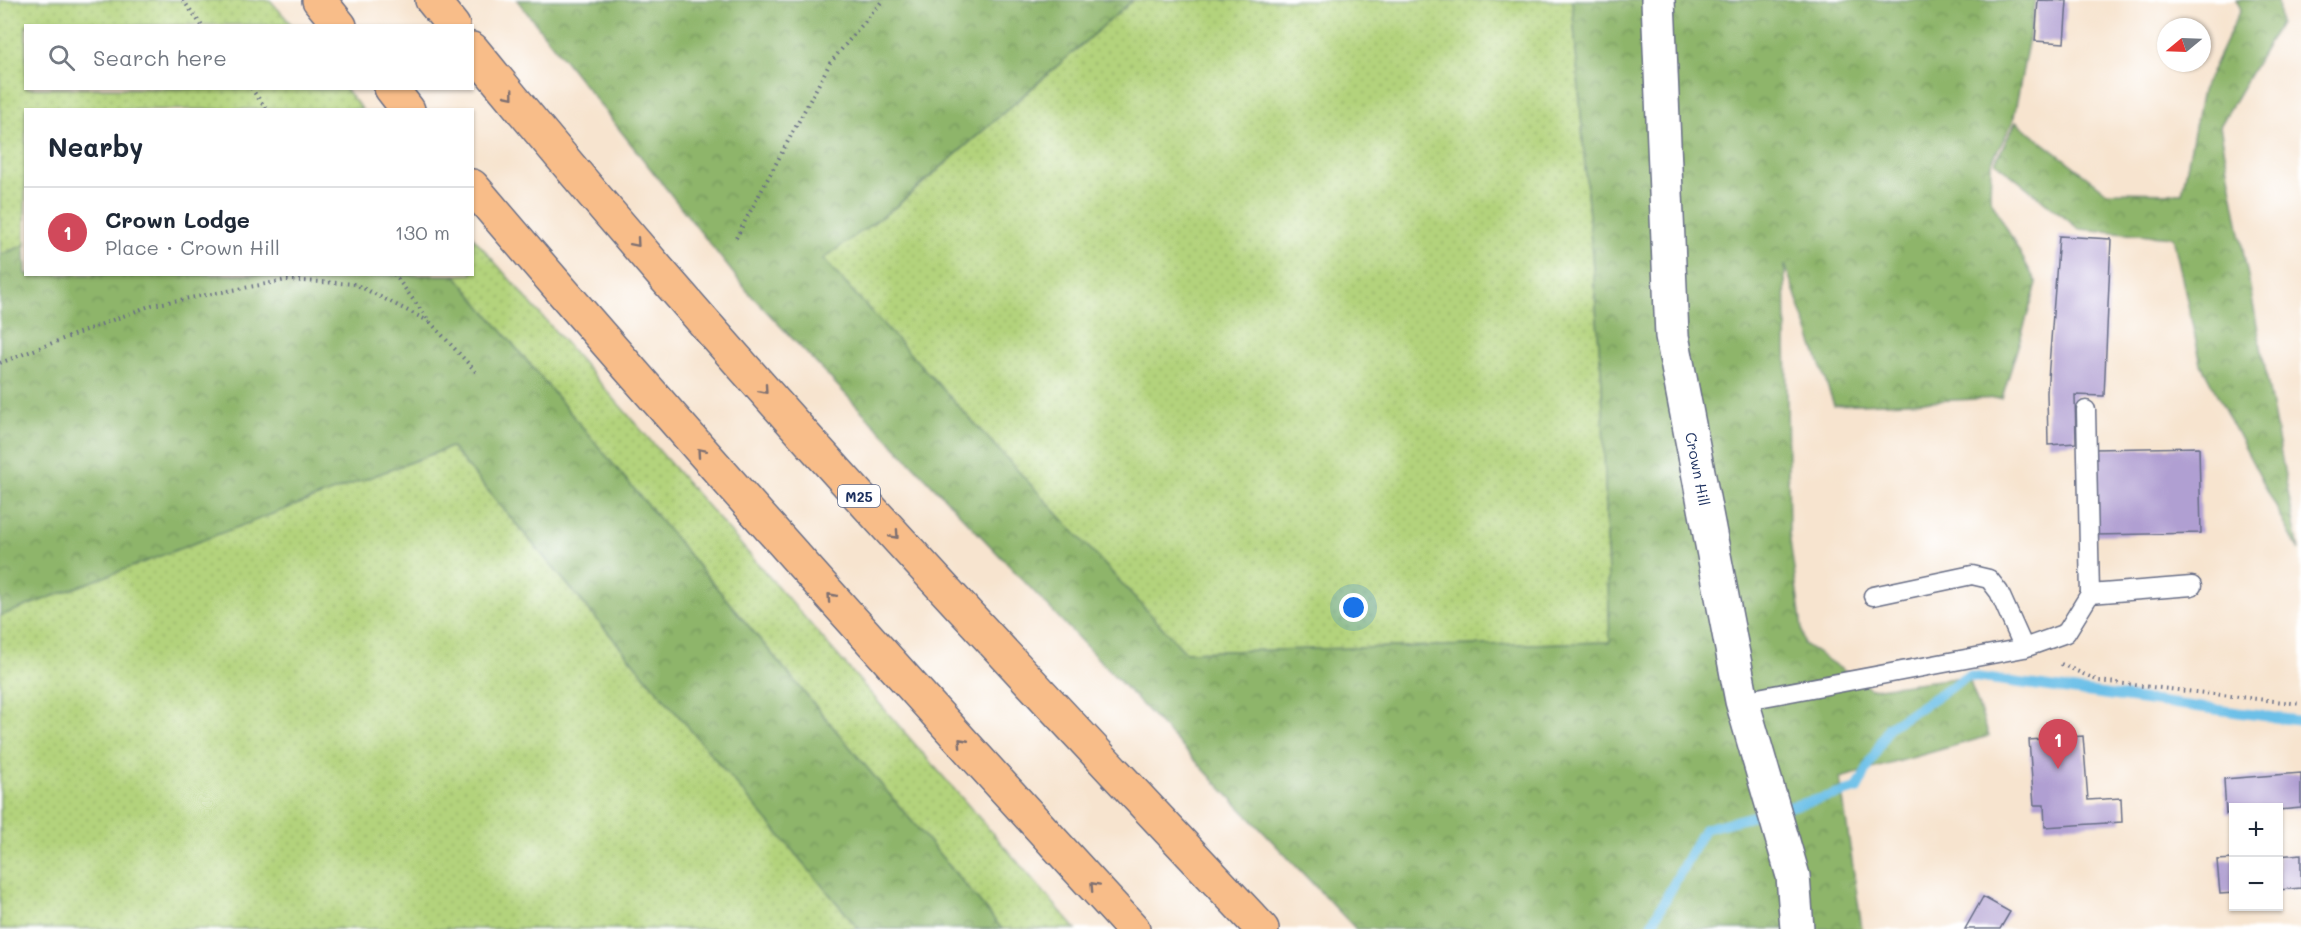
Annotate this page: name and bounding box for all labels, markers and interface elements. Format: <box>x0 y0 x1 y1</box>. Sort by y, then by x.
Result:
north arrow <box>2157 18 2211 72</box>
search box <box>24 24 474 90</box>
icon: search <box>45 41 78 74</box>
text: Search here <box>93 43 227 72</box>
one-way arrow <box>502 88 513 99</box>
text: Nearby <box>48 130 143 164</box>
text: Crown Lodge <box>105 205 250 234</box>
text: 1 <box>63 219 72 245</box>
text: 130 m <box>395 219 450 245</box>
text: Place · Crown Hill <box>105 234 280 260</box>
one-way arrow <box>629 236 640 247</box>
one-way arrow <box>757 383 768 394</box>
street label: Crown Hill <box>1681 430 1715 508</box>
one-way arrow <box>697 448 708 459</box>
road number: M25 <box>838 485 880 507</box>
one-way arrow <box>888 528 899 539</box>
your location <box>1339 593 1368 622</box>
one-way arrow <box>827 594 838 604</box>
pin: 1 <box>2038 720 2078 769</box>
one-way arrow <box>958 738 969 749</box>
map controls <box>2229 803 2283 911</box>
button: + <box>2229 803 2283 857</box>
button: − <box>2229 857 2283 911</box>
one-way arrow <box>1090 882 1101 893</box>

